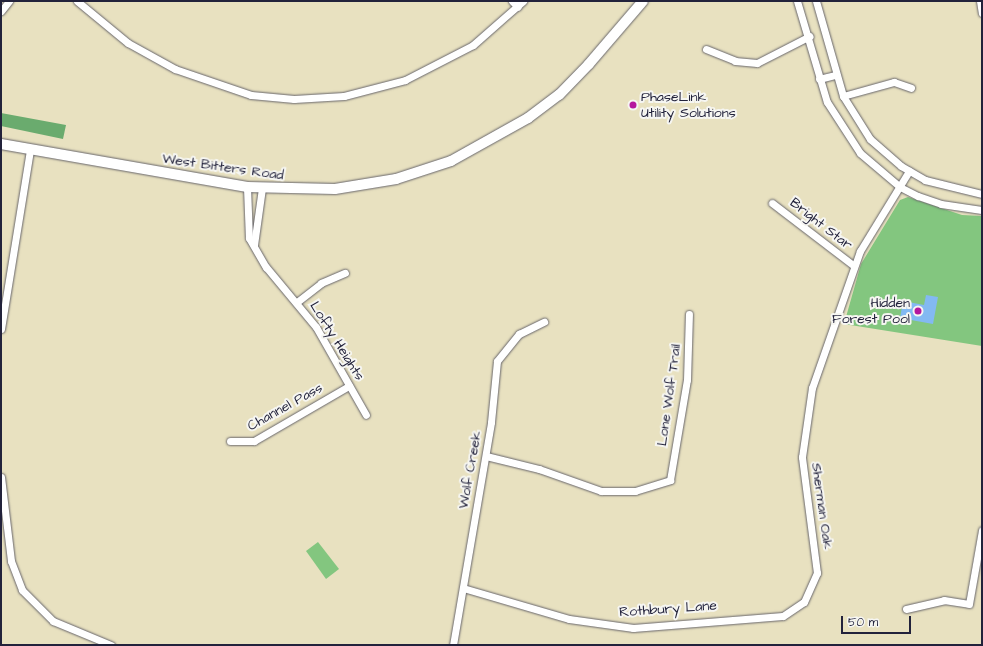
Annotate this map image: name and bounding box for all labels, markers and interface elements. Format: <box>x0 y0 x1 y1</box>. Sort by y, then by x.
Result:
place label: PhaseLink Utility Solutions <box>641 89 736 122</box>
marker: PhaseLink Utility Solutions <box>628 100 638 110</box>
street label: West Bitters Road <box>161 150 285 184</box>
street label: Bright Star <box>786 194 856 254</box>
place label: Hidden Forest Pool <box>832 295 910 328</box>
street label: Lofty Heights <box>306 298 368 384</box>
marker: Hidden Forest Pool <box>913 306 923 316</box>
street label: Lone Wolf Trail <box>654 343 684 447</box>
street label: Channel Pass <box>244 379 326 435</box>
street label: Wolf Creek <box>455 430 485 510</box>
street label: Sherman Oak <box>808 462 836 550</box>
street label: Rothbury Lane <box>619 597 717 621</box>
scale bar <box>843 608 913 634</box>
text: 50 m <box>848 614 878 631</box>

